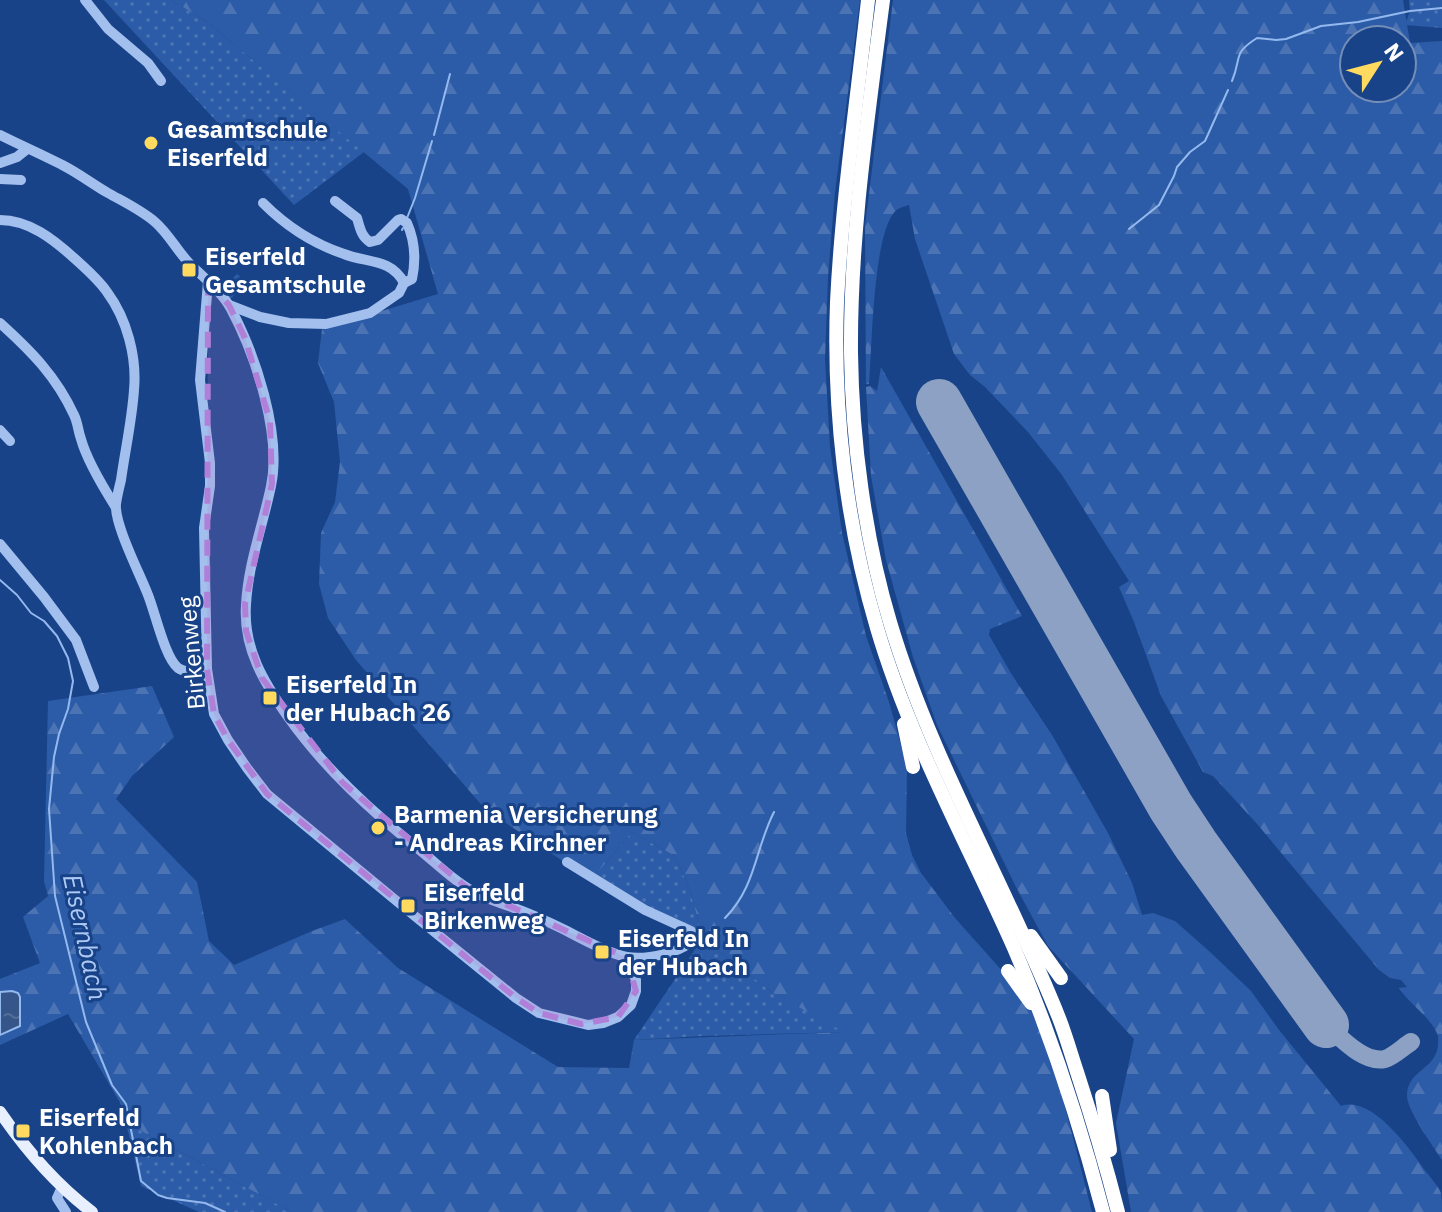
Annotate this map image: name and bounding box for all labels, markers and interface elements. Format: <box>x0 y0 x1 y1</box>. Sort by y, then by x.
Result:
north arrow <box>1338 24 1418 104</box>
text: N <box>1378 37 1411 67</box>
place label: Gesamtschule Eiserfeld <box>167 113 328 173</box>
marker: Gesamtschule Eiserfeld <box>142 134 160 152</box>
place label: Eiserfeld Gesamtschule <box>205 240 366 300</box>
marker: Eiserfeld Gesamtschule <box>180 261 198 279</box>
street label: Birkenweg <box>170 595 212 711</box>
place label: Eiserfeld In der Hubach 26 <box>286 668 451 728</box>
marker: Eiserfeld In der Hubach 26 <box>261 689 279 707</box>
place label: Barmenia Versicherung - Andreas Kirchner <box>394 798 658 858</box>
marker: Barmenia Versicherung - Andreas Kirchner <box>369 819 387 837</box>
water label: Eisernbach <box>56 871 116 1003</box>
place label: Eiserfeld Birkenweg <box>424 876 545 936</box>
marker: Eiserfeld Birkenweg <box>399 897 417 915</box>
place label: Eiserfeld In der Hubach <box>618 922 749 982</box>
marker: Eiserfeld In der Hubach <box>593 943 611 961</box>
place label: Eiserfeld Kohlenbach <box>39 1101 173 1161</box>
marker: Eiserfeld Kohlenbach <box>14 1122 32 1140</box>

